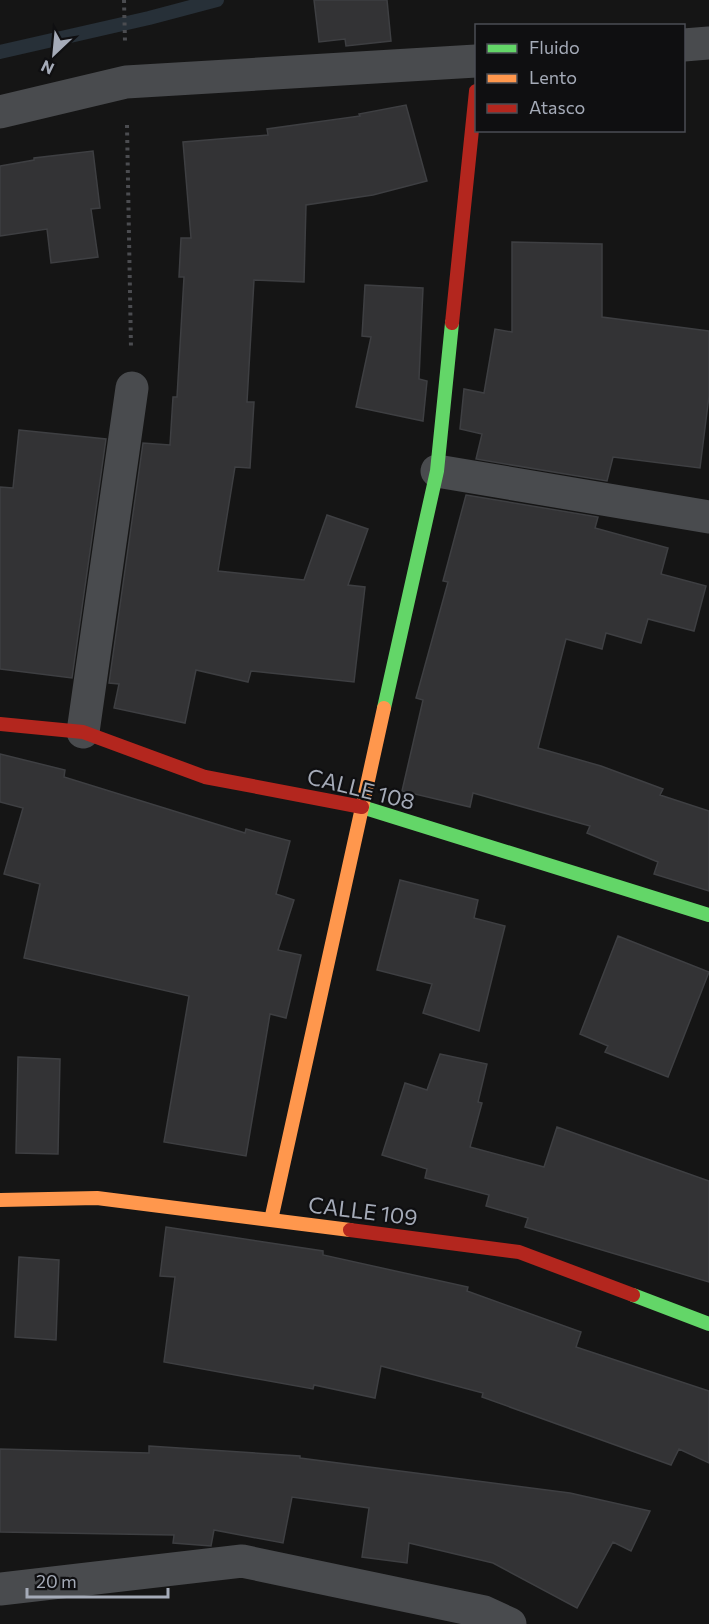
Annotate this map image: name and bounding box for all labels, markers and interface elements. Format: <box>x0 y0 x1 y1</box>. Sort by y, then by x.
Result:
north arrow <box>24 24 84 84</box>
legend <box>475 24 685 132</box>
text: Fluido <box>529 36 580 58</box>
text: N <box>38 57 57 79</box>
text: Lento <box>529 66 577 88</box>
text: Atasco <box>529 96 585 118</box>
street label: CALLE 108 <box>305 762 418 815</box>
street label: CALLE 109 <box>307 1190 419 1231</box>
scale bar <box>27 1561 168 1599</box>
text: 20 m <box>36 1570 77 1592</box>

